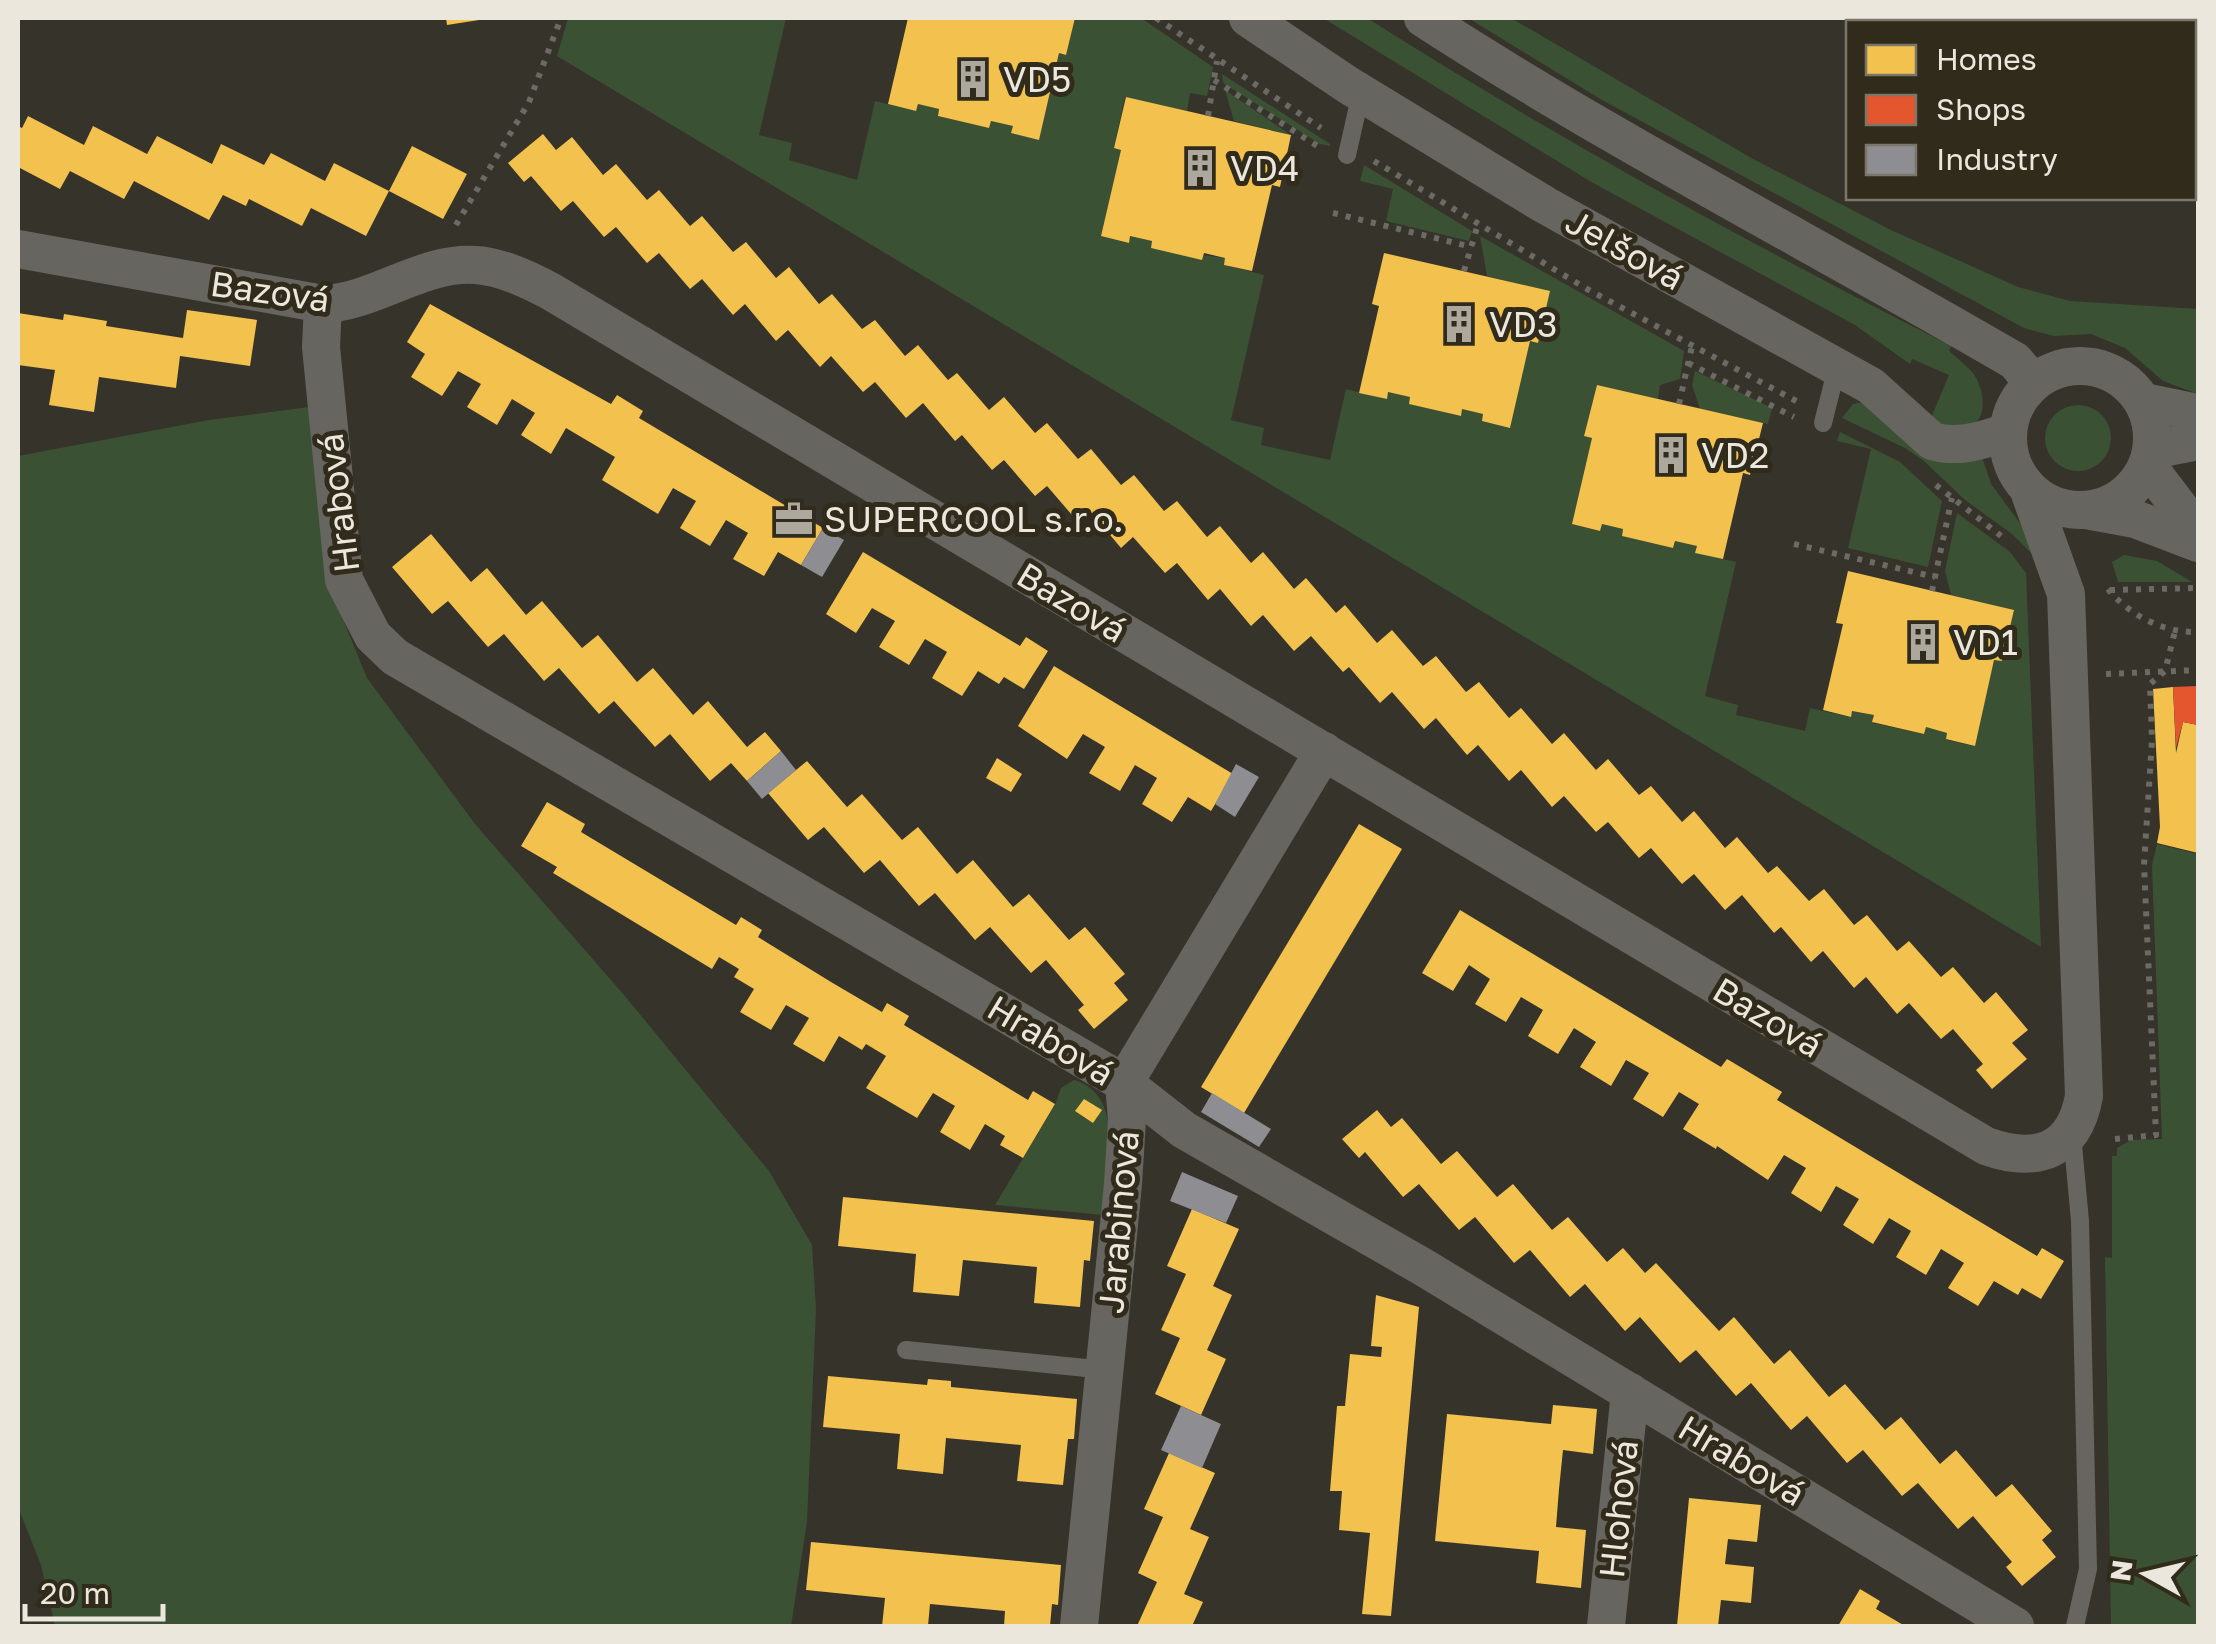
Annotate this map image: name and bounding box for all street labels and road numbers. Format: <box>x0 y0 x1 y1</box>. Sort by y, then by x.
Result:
street label: Jelšová <box>1559 200 1691 298</box>
street label: Bazová <box>208 262 332 320</box>
street label: Hrabová <box>309 431 367 575</box>
street label: Bazová <box>1010 553 1134 651</box>
street label: Bazová <box>1706 968 1830 1066</box>
street label: Hrabová <box>980 986 1122 1094</box>
street label: Jarabinová <box>1089 1129 1147 1315</box>
street label: Hrabová <box>1671 1406 1813 1514</box>
street label: Hlohová <box>1590 1438 1646 1580</box>

